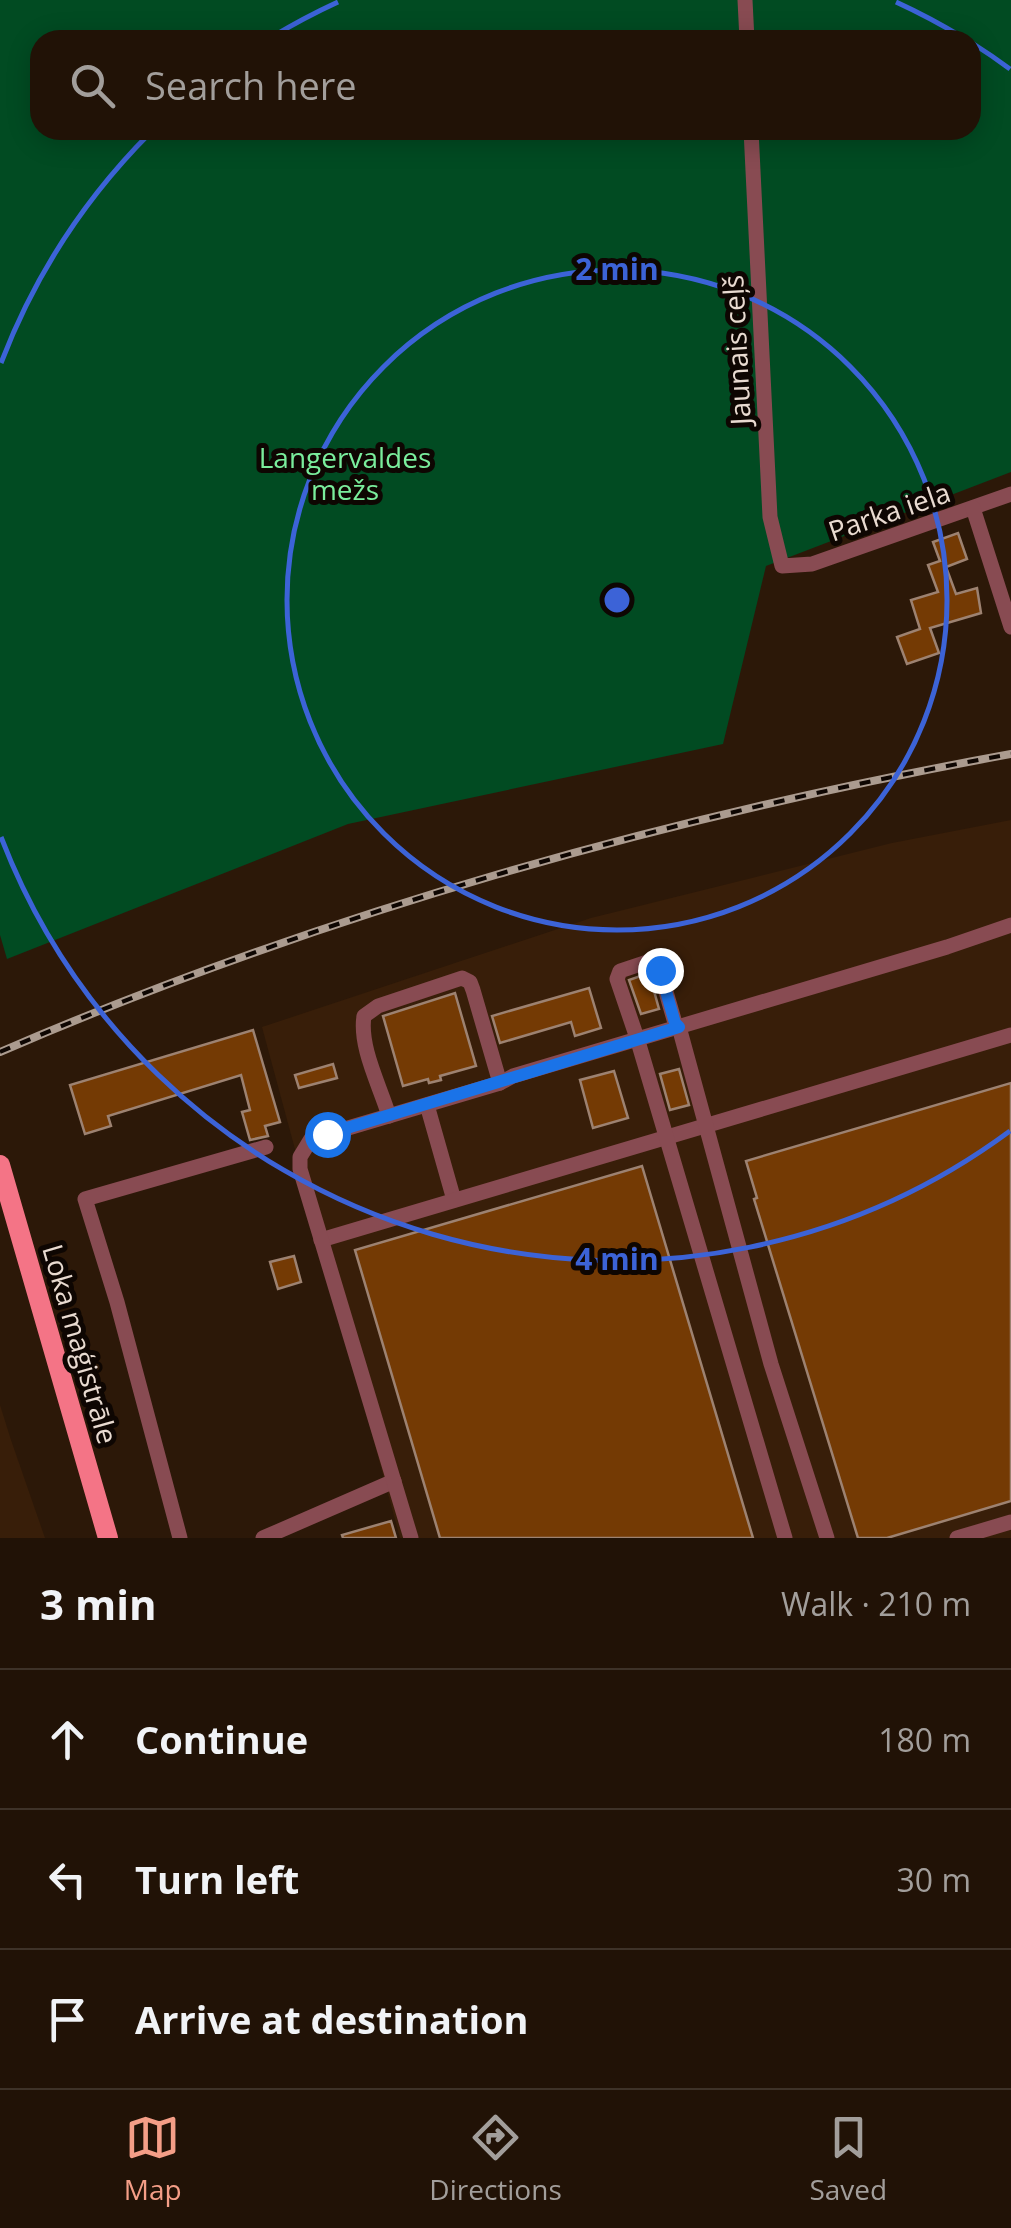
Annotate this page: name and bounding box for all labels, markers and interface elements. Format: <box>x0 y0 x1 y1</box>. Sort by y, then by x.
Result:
search box <box>30 30 981 140</box>
icon: search <box>65 58 120 113</box>
text: Search here <box>145 59 357 111</box>
text: 2 min <box>575 248 659 289</box>
street label: Jaunais ceļš <box>713 274 759 429</box>
park label: Langervaldes mežs <box>259 438 431 508</box>
street label: Parka iela <box>823 472 955 550</box>
centre of rings <box>599 582 635 618</box>
route end <box>638 948 684 994</box>
route start <box>305 1112 351 1158</box>
text: 4 min <box>575 1238 659 1279</box>
street label: Loka maģistrāle <box>34 1240 128 1448</box>
text: 3 min <box>40 1575 157 1632</box>
text: Walk · 210 m <box>781 1582 971 1625</box>
icon: ahead <box>40 1712 95 1767</box>
text: Continue <box>135 1713 308 1765</box>
text: 180 m <box>878 1718 971 1761</box>
icon: left <box>40 1852 95 1907</box>
text: Turn left <box>135 1853 299 1905</box>
text: 30 m <box>896 1858 971 1901</box>
icon: arrive <box>40 1992 95 2047</box>
text: Arrive at destination <box>135 1993 529 2045</box>
tab: Map <box>124 2110 182 2208</box>
tab: Directions <box>429 2110 562 2208</box>
tab: Saved <box>809 2110 887 2208</box>

